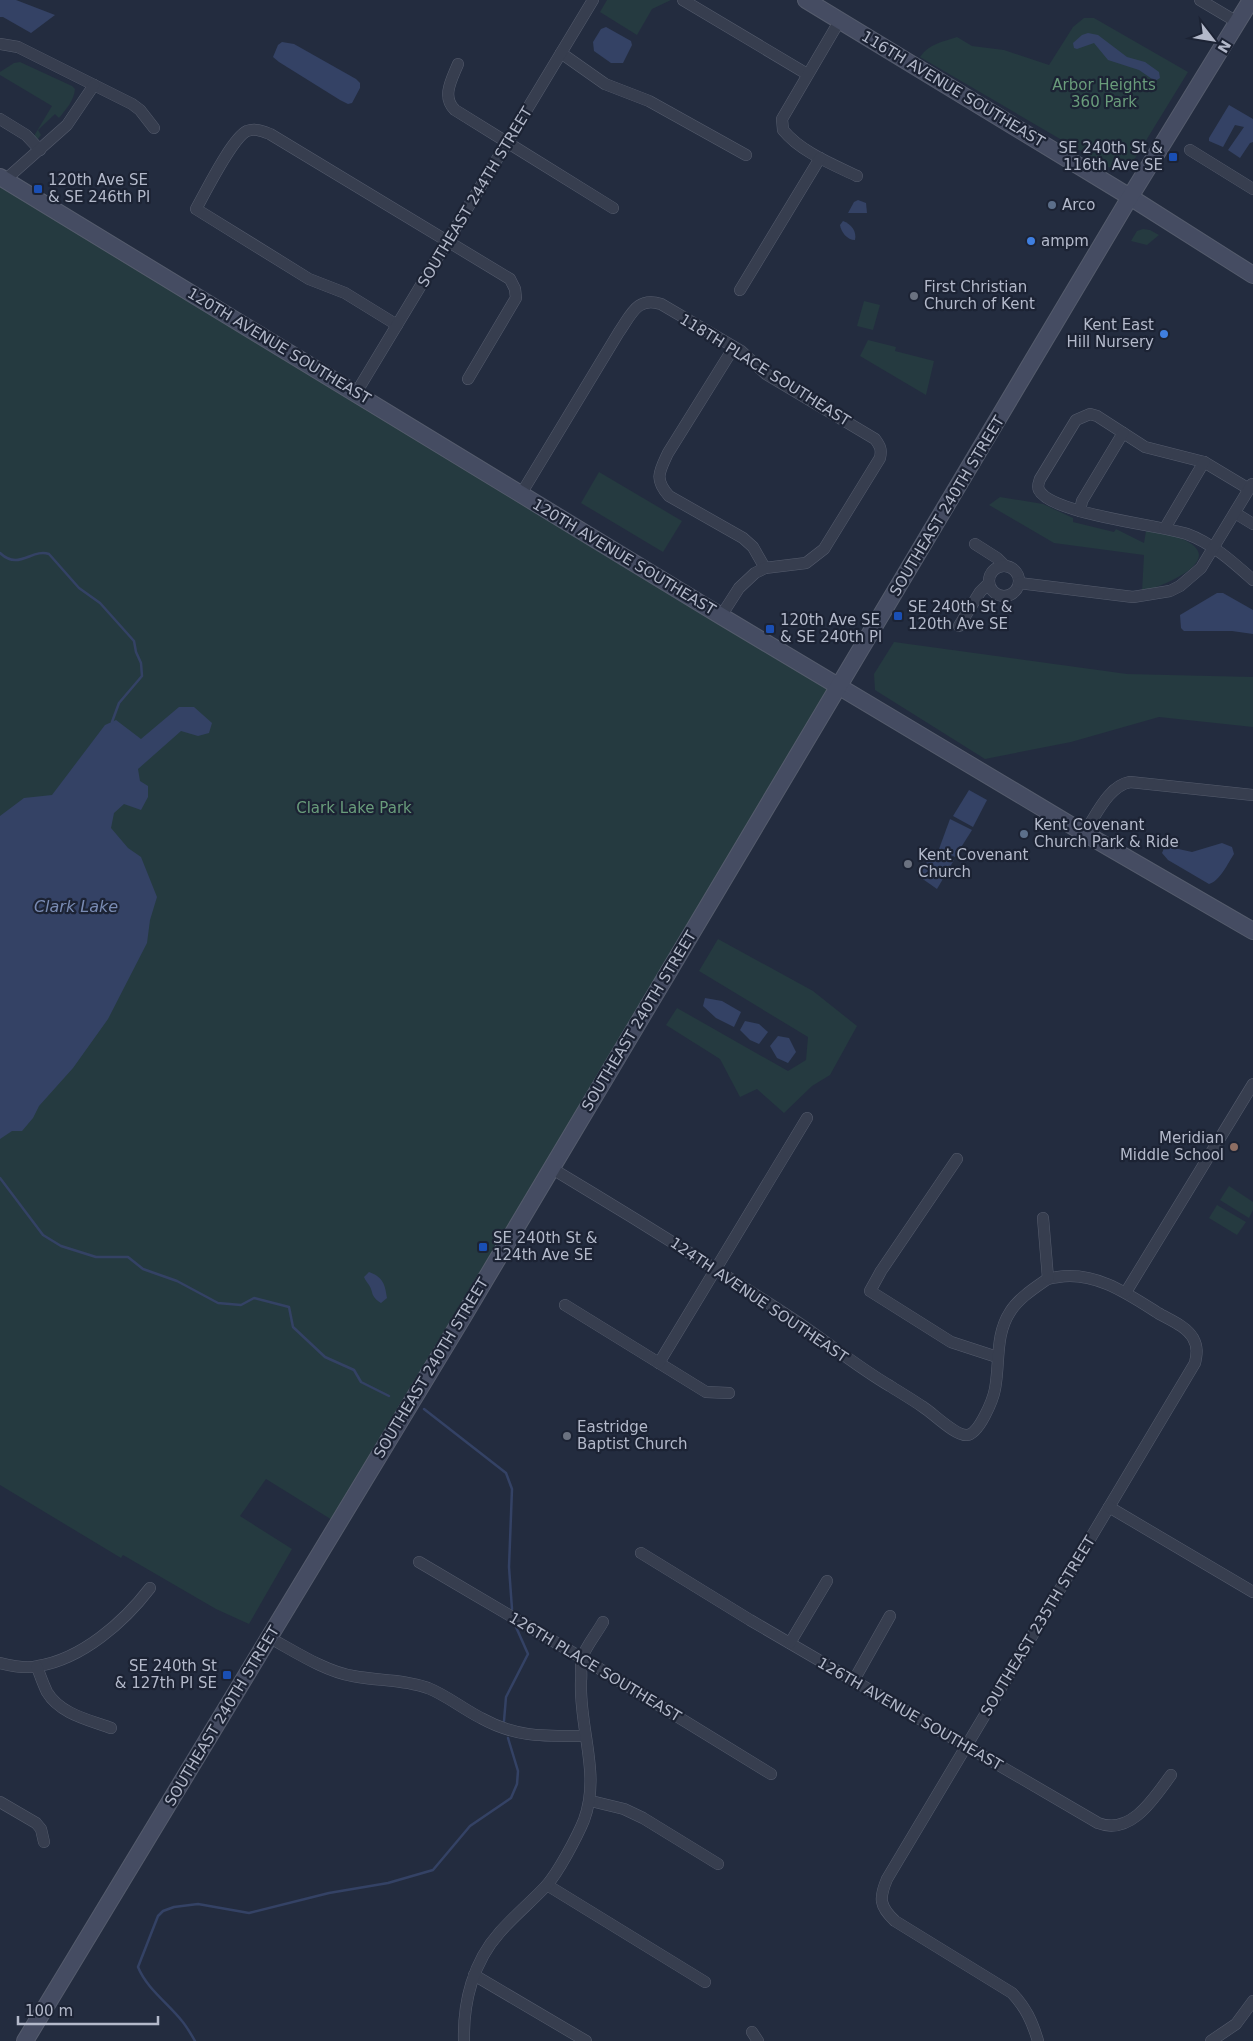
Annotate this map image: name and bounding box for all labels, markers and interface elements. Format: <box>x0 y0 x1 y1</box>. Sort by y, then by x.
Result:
north arrow <box>1188 15 1238 65</box>
street label: 116TH AVENUE SOUTHEAST <box>858 27 1049 151</box>
text: N <box>1214 38 1234 56</box>
park label: Arbor Heights 360 Park <box>1052 76 1156 111</box>
street label: SOUTHEAST 244TH STREET <box>414 103 536 290</box>
place label: SE 240th St & 116th Ave SE <box>1059 139 1163 174</box>
marker: SE 240th St & 116th Ave SE <box>1167 151 1179 163</box>
place label: 120th Ave SE & SE 246th Pl <box>48 171 150 206</box>
marker: 120th Ave SE & SE 246th Pl <box>32 183 44 195</box>
place label: Arco <box>1062 196 1096 214</box>
marker: Arco <box>1046 199 1058 211</box>
place label: ampm <box>1041 232 1089 250</box>
marker: ampm <box>1025 235 1037 247</box>
place label: First Christian Church of Kent <box>924 278 1035 313</box>
street label: 120TH AVENUE SOUTHEAST <box>184 284 375 408</box>
marker: First Christian Church of Kent <box>908 290 920 302</box>
street label: 118TH PLACE SOUTHEAST <box>676 310 854 430</box>
place label: Kent East Hill Nursery <box>1066 316 1154 351</box>
marker: Kent East Hill Nursery <box>1158 328 1170 340</box>
street label: SOUTHEAST 240TH STREET <box>886 412 1008 599</box>
street label: 120TH AVENUE SOUTHEAST <box>529 495 720 619</box>
place label: SE 240th St & 120th Ave SE <box>908 598 1013 633</box>
marker: SE 240th St & 120th Ave SE <box>892 610 904 622</box>
place label: 120th Ave SE & SE 240th Pl <box>780 611 882 646</box>
marker: 120th Ave SE & SE 240th Pl <box>764 623 776 635</box>
park label: Clark Lake Park <box>296 799 412 817</box>
place label: Kent Covenant Church Park & Ride <box>1034 816 1179 851</box>
marker: Kent Covenant Church Park & Ride <box>1018 828 1030 840</box>
place label: Kent Covenant Church <box>918 846 1028 881</box>
marker: Kent Covenant Church <box>902 858 914 870</box>
water label: Clark Lake <box>34 897 118 916</box>
street label: SOUTHEAST 240TH STREET <box>578 927 700 1114</box>
place label: Meridian Middle School <box>1120 1129 1224 1164</box>
marker: Meridian Middle School <box>1228 1141 1240 1153</box>
place label: SE 240th St & 124th Ave SE <box>493 1229 598 1264</box>
street label: 124TH AVENUE SOUTHEAST <box>667 1234 852 1367</box>
marker: SE 240th St & 124th Ave SE <box>477 1241 489 1253</box>
street label: SOUTHEAST 240TH STREET <box>370 1274 492 1461</box>
place label: Eastridge Baptist Church <box>577 1418 688 1453</box>
marker: Eastridge Baptist Church <box>561 1430 573 1442</box>
street label: SOUTHEAST 235TH STREET <box>977 1532 1099 1719</box>
street label: 126TH PLACE SOUTHEAST <box>506 1608 685 1726</box>
street label: SOUTHEAST 240TH STREET <box>161 1622 283 1809</box>
street label: 126TH AVENUE SOUTHEAST <box>814 1654 1006 1775</box>
place label: SE 240th St & 127th Pl SE <box>115 1657 217 1692</box>
marker: SE 240th St & 127th Pl SE <box>221 1669 233 1681</box>
scale bar <box>18 1994 158 2026</box>
text: 100 m <box>25 2002 73 2020</box>

